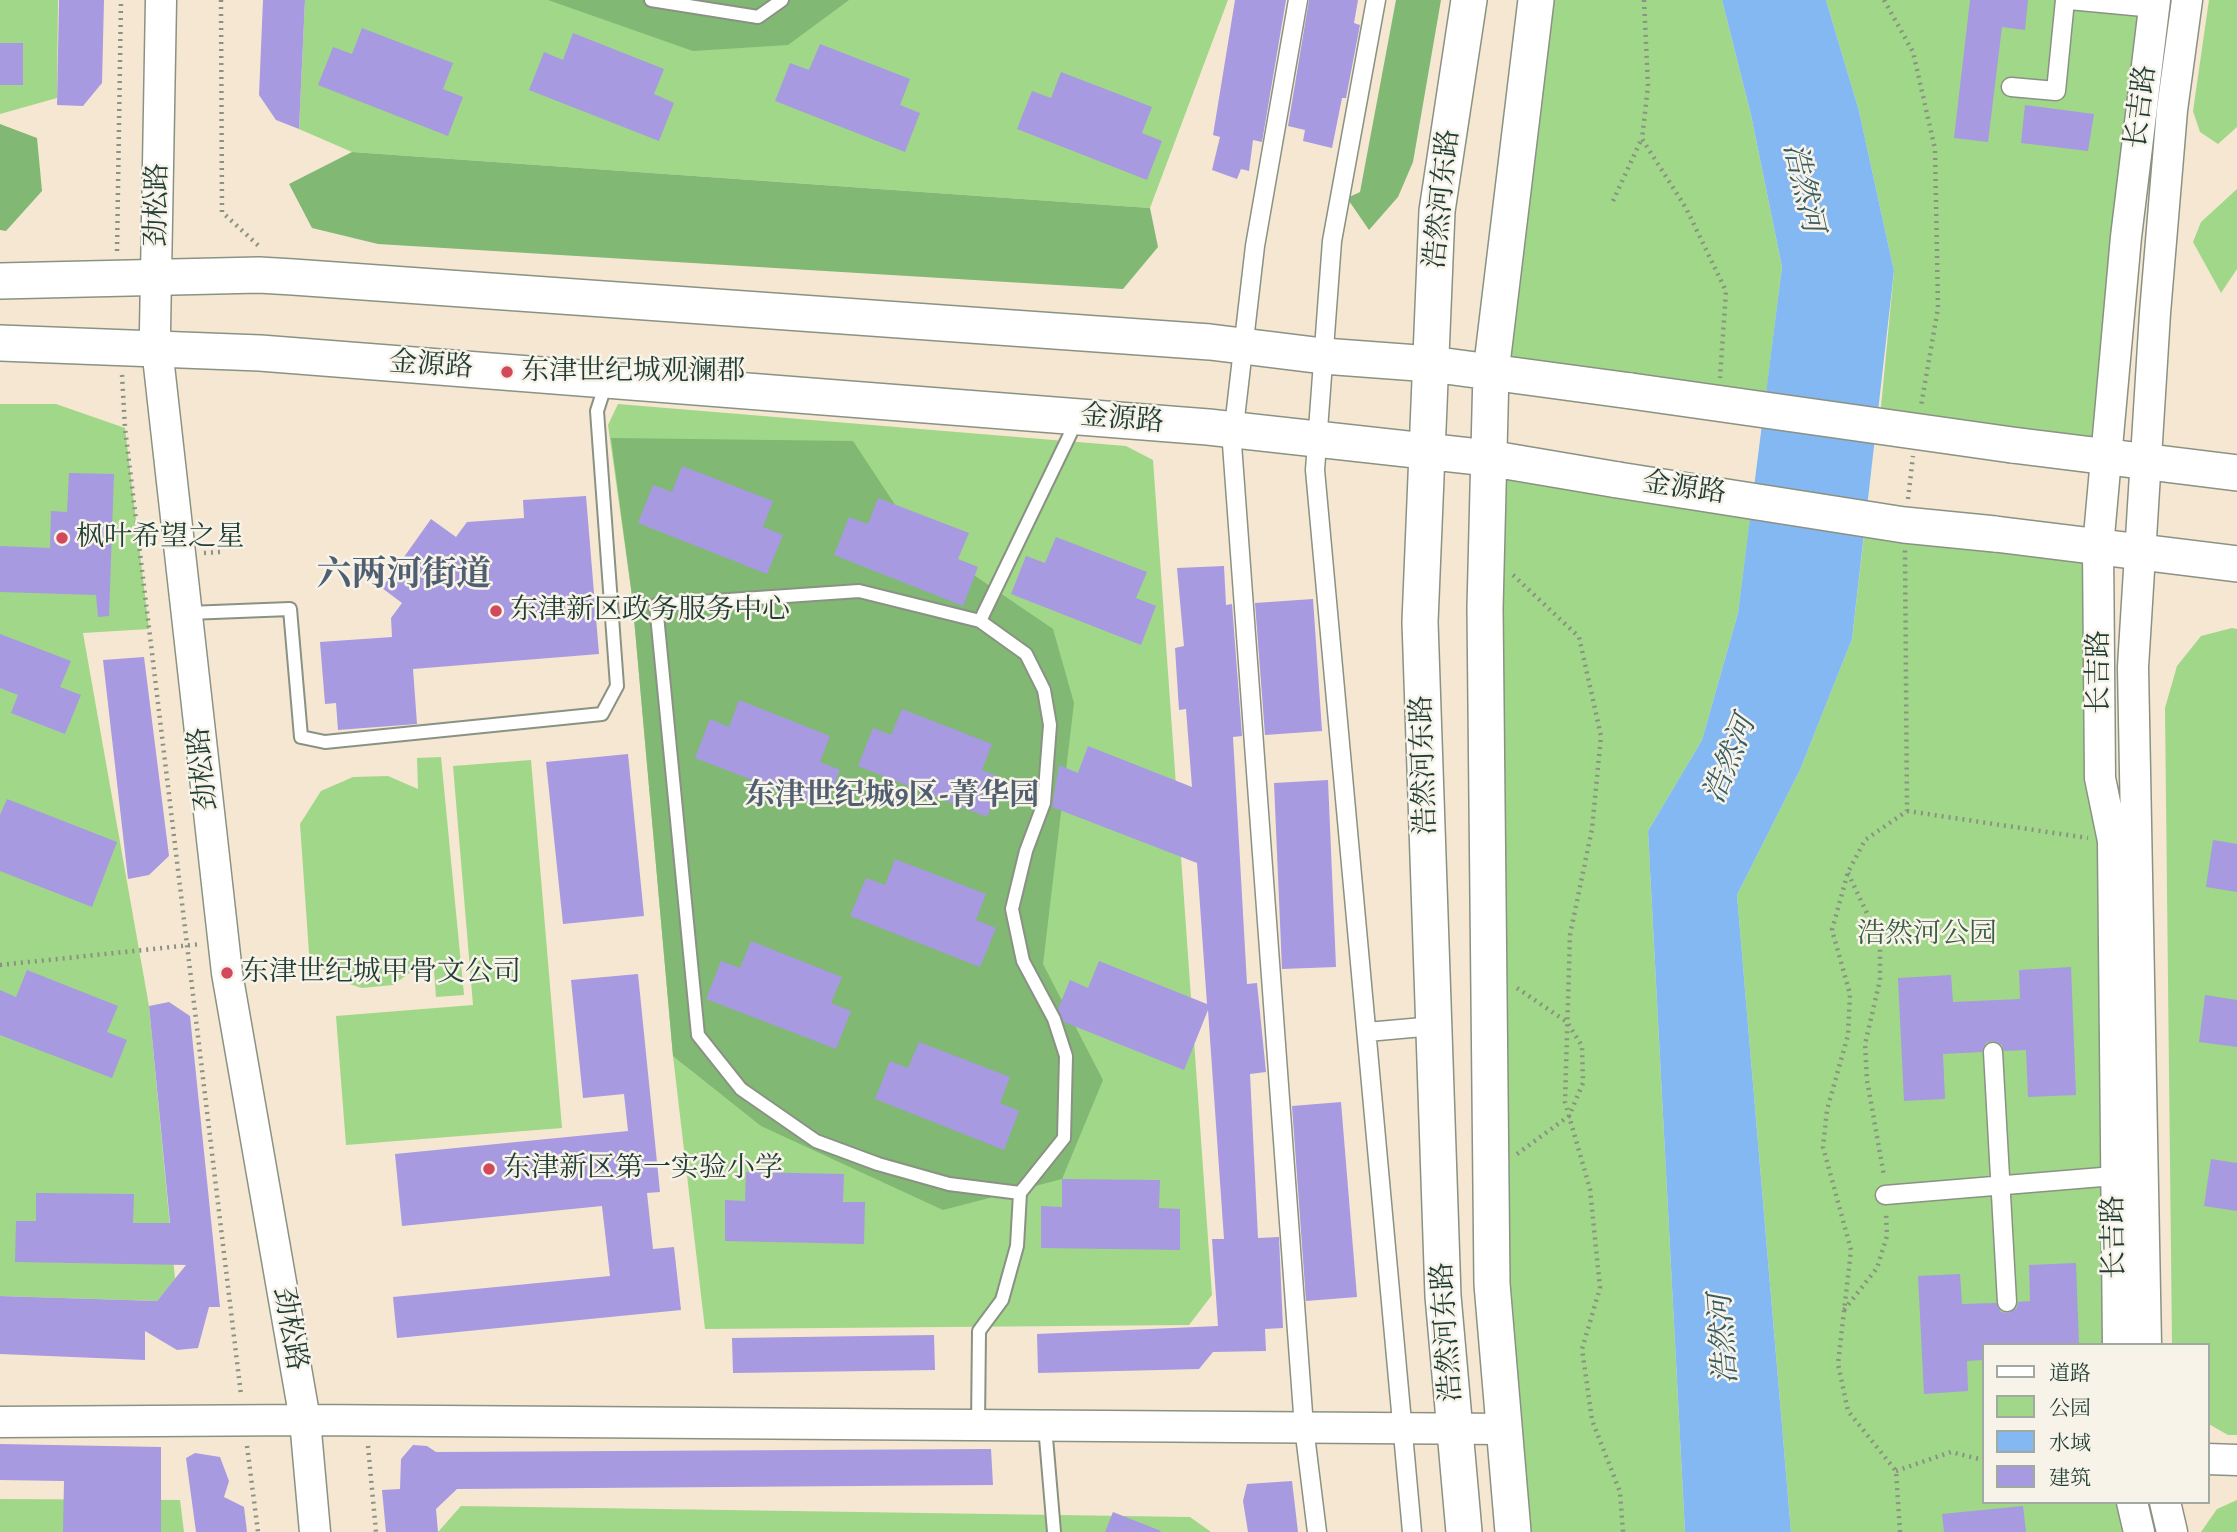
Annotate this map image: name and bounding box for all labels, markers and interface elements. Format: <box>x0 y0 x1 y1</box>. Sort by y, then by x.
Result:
street label: 长吉路 <box>2120 63 2164 151</box>
street label: 浩然河东路 <box>1419 128 1467 270</box>
water label: 浩然河 <box>1774 140 1830 236</box>
street label: 劲松路 <box>140 163 176 247</box>
street label: 金源路 <box>388 346 474 386</box>
place label: 东津世纪城观澜郡 <box>521 355 745 389</box>
marker: 东津世纪城观澜郡 <box>499 364 515 380</box>
street label: 金源路 <box>1079 400 1165 440</box>
street label: 金源路 <box>1640 467 1728 511</box>
place label: 枫叶希望之星 <box>76 521 244 555</box>
marker: 枫叶希望之星 <box>54 530 70 546</box>
district label: 六两河街道 <box>317 555 491 597</box>
place label: 东津新区政务服务中心 <box>510 594 790 628</box>
marker: 东津新区政务服务中心 <box>488 603 504 619</box>
street label: 长吉路 <box>2083 630 2117 714</box>
street label: 浩然河东路 <box>1406 694 1444 836</box>
water label: 浩然河 <box>1697 712 1765 808</box>
street label: 劲松路 <box>183 725 225 813</box>
district label: 东津世纪城9区-菁华园 <box>745 779 1039 815</box>
park label: 浩然河公园 <box>1857 918 1997 952</box>
place label: 东津世纪城甲骨文公司 <box>241 956 521 990</box>
marker: 东津世纪城甲骨文公司 <box>219 965 235 981</box>
place label: 东津新区第一实验小学 <box>503 1152 783 1186</box>
marker: 东津新区第一实验小学 <box>481 1161 497 1177</box>
street label: 长吉路 <box>2097 1195 2133 1279</box>
street label: 浩然河东路 <box>1426 1261 1470 1403</box>
street label: 劲松路 <box>265 1285 313 1373</box>
water label: 浩然河 <box>1704 1293 1746 1385</box>
legend <box>1982 1343 2209 1504</box>
text: 道路 <box>2049 1359 2091 1387</box>
text: 公园 <box>2049 1394 2091 1422</box>
text: 水域 <box>2049 1429 2091 1457</box>
text: 建筑 <box>2049 1464 2091 1492</box>

